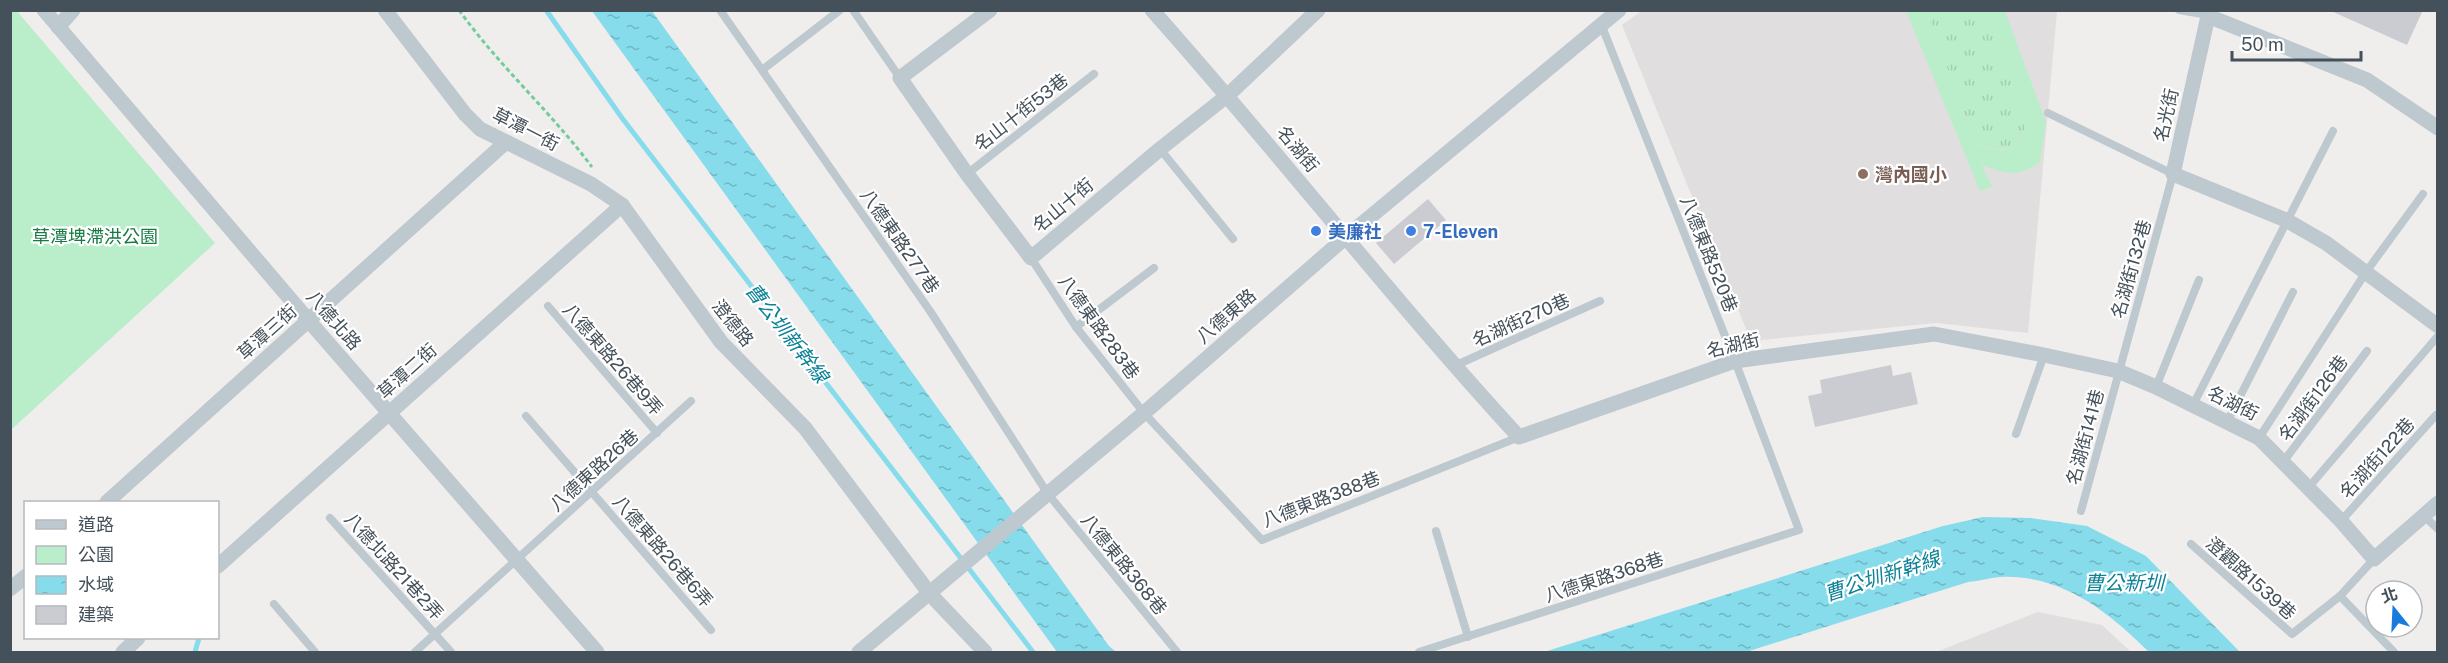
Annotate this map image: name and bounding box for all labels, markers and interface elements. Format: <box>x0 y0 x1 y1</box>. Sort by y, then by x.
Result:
scale bar <box>2232 24 2361 62</box>
text: 50 m <box>2241 34 2284 55</box>
street label: 名山十街53巷 <box>970 69 1072 155</box>
street label: 名光街 <box>2150 86 2182 144</box>
street label: 草潭一街 <box>489 103 563 155</box>
street label: 名湖街 <box>1273 122 1323 176</box>
place label: 灣內國小 <box>1875 164 1947 185</box>
marker: 灣內國小 <box>1856 167 1870 181</box>
street label: 名山十街 <box>1029 174 1097 236</box>
street label: 八德東路277巷 <box>856 185 944 297</box>
street label: 八德東路520巷 <box>1676 193 1742 315</box>
street label: 名湖街132巷 <box>2107 217 2155 321</box>
place label: 美廉社 <box>1328 221 1382 242</box>
place label: 7-Eleven <box>1423 221 1498 242</box>
marker: 美廉社 <box>1309 224 1323 238</box>
marker: 7-Eleven <box>1404 224 1418 238</box>
park label: 草潭埤滯洪公園 <box>32 226 158 247</box>
street label: 八德東路283巷 <box>1054 271 1144 383</box>
water label: 曹公圳新幹線 <box>741 278 835 389</box>
street label: 八德東路 <box>1192 284 1260 348</box>
street label: 八德北路 <box>302 286 366 354</box>
street label: 名湖街270巷 <box>1469 289 1573 351</box>
street label: 澄德路 <box>708 295 758 351</box>
street label: 八德東路26巷9弄 <box>559 299 667 419</box>
street label: 草潭三街 <box>233 300 301 364</box>
street label: 名湖街 <box>1704 329 1762 361</box>
street label: 草潭二街 <box>373 339 441 403</box>
street label: 名湖街126巷 <box>2274 351 2352 445</box>
street label: 名湖街 <box>2204 382 2262 424</box>
street label: 名湖街141巷 <box>2062 387 2108 487</box>
street label: 名湖街122巷 <box>2335 414 2419 502</box>
street label: 八德東路26巷 <box>545 425 643 515</box>
street label: 八德東路388巷 <box>1259 467 1383 531</box>
street label: 八德東路26巷6弄 <box>609 491 717 611</box>
legend <box>24 501 219 639</box>
street label: 八德北路21巷2弄 <box>340 508 448 624</box>
street label: 八德東路368巷 <box>1077 509 1171 619</box>
text: 道路 <box>78 514 114 535</box>
street label: 澄觀路1539巷 <box>2202 532 2300 624</box>
text: 公園 <box>78 544 114 565</box>
water label: 曹公圳新幹線 <box>1821 545 1945 606</box>
street label: 八德東路368巷 <box>1542 548 1666 606</box>
water label: 曹公新圳 <box>2084 571 2167 595</box>
text: 水域 <box>78 574 114 595</box>
north arrow <box>2364 579 2424 639</box>
text: 北 <box>2379 584 2400 607</box>
text: 建築 <box>78 604 114 625</box>

